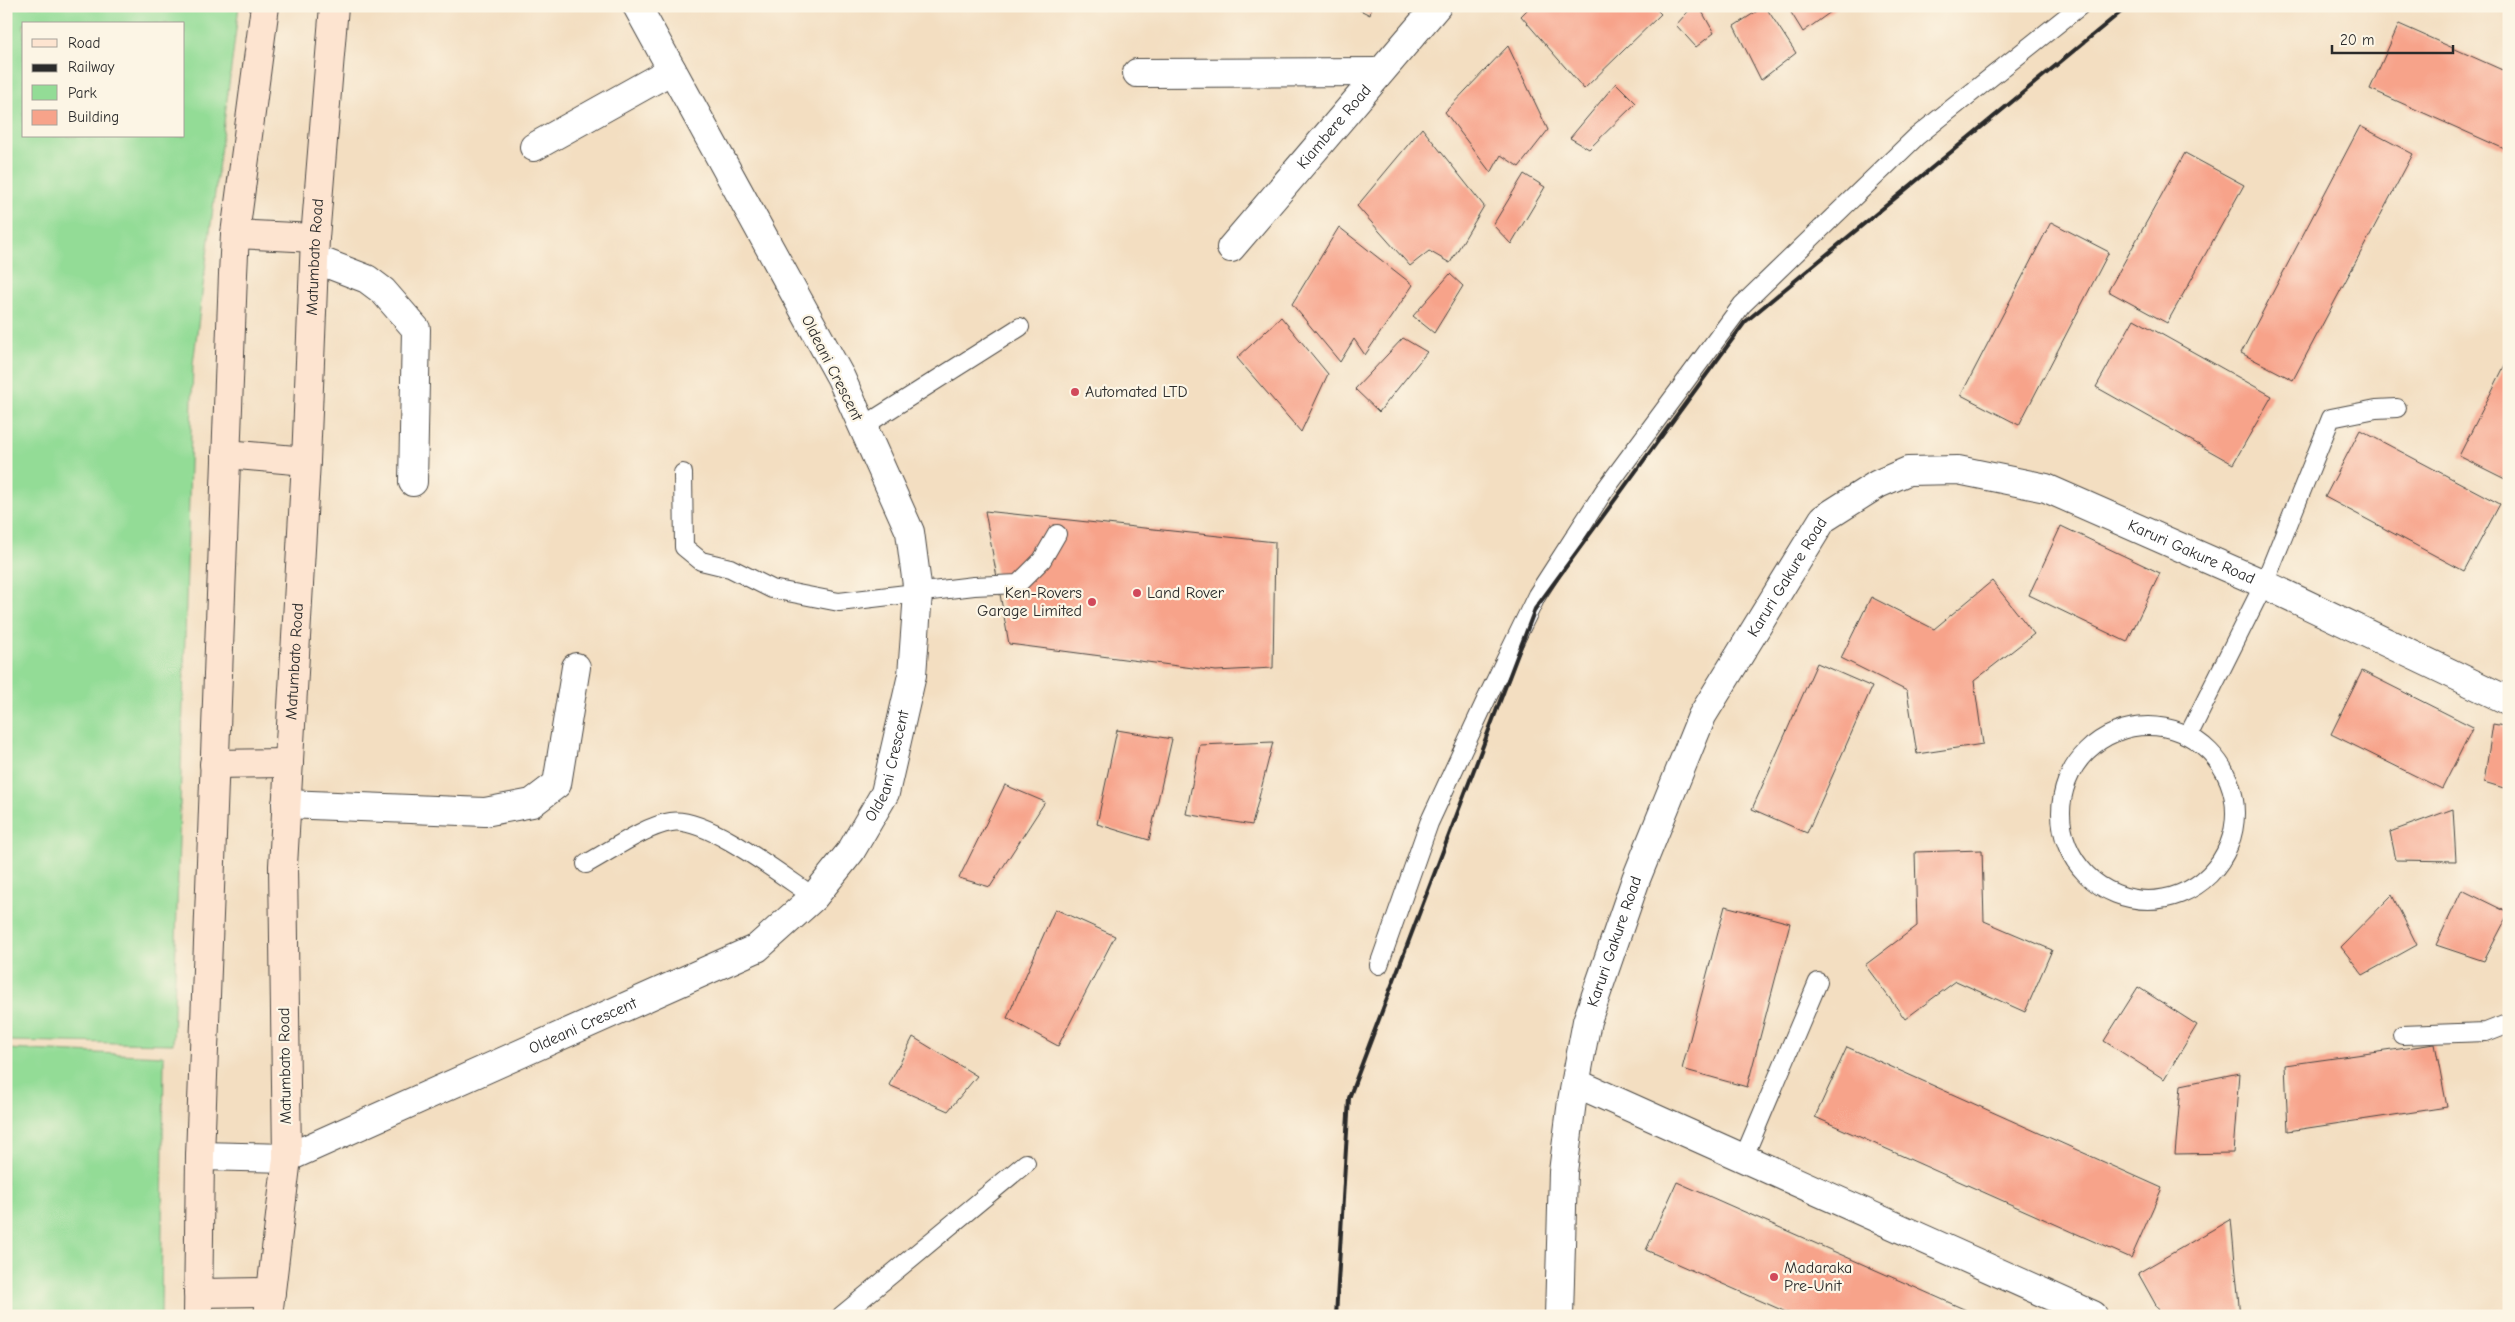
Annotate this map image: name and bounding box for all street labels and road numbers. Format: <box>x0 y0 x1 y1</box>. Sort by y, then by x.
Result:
street label: Kiambere Road <box>1293 81 1375 173</box>
street label: Matumbato Road <box>303 198 327 316</box>
street label: Oldeani Crescent <box>798 312 867 424</box>
street label: Karuri Gakure Road <box>1744 514 1831 640</box>
street label: Karuri Gakure Road <box>2125 516 2258 588</box>
street label: Matumbato Road <box>282 603 307 720</box>
street label: Oldeani Crescent <box>861 708 913 825</box>
street label: Karuri Gakure Road <box>1584 874 1645 1009</box>
street label: Oldeani Crescent <box>526 994 640 1058</box>
street label: Matumbato Road <box>275 1007 295 1125</box>

